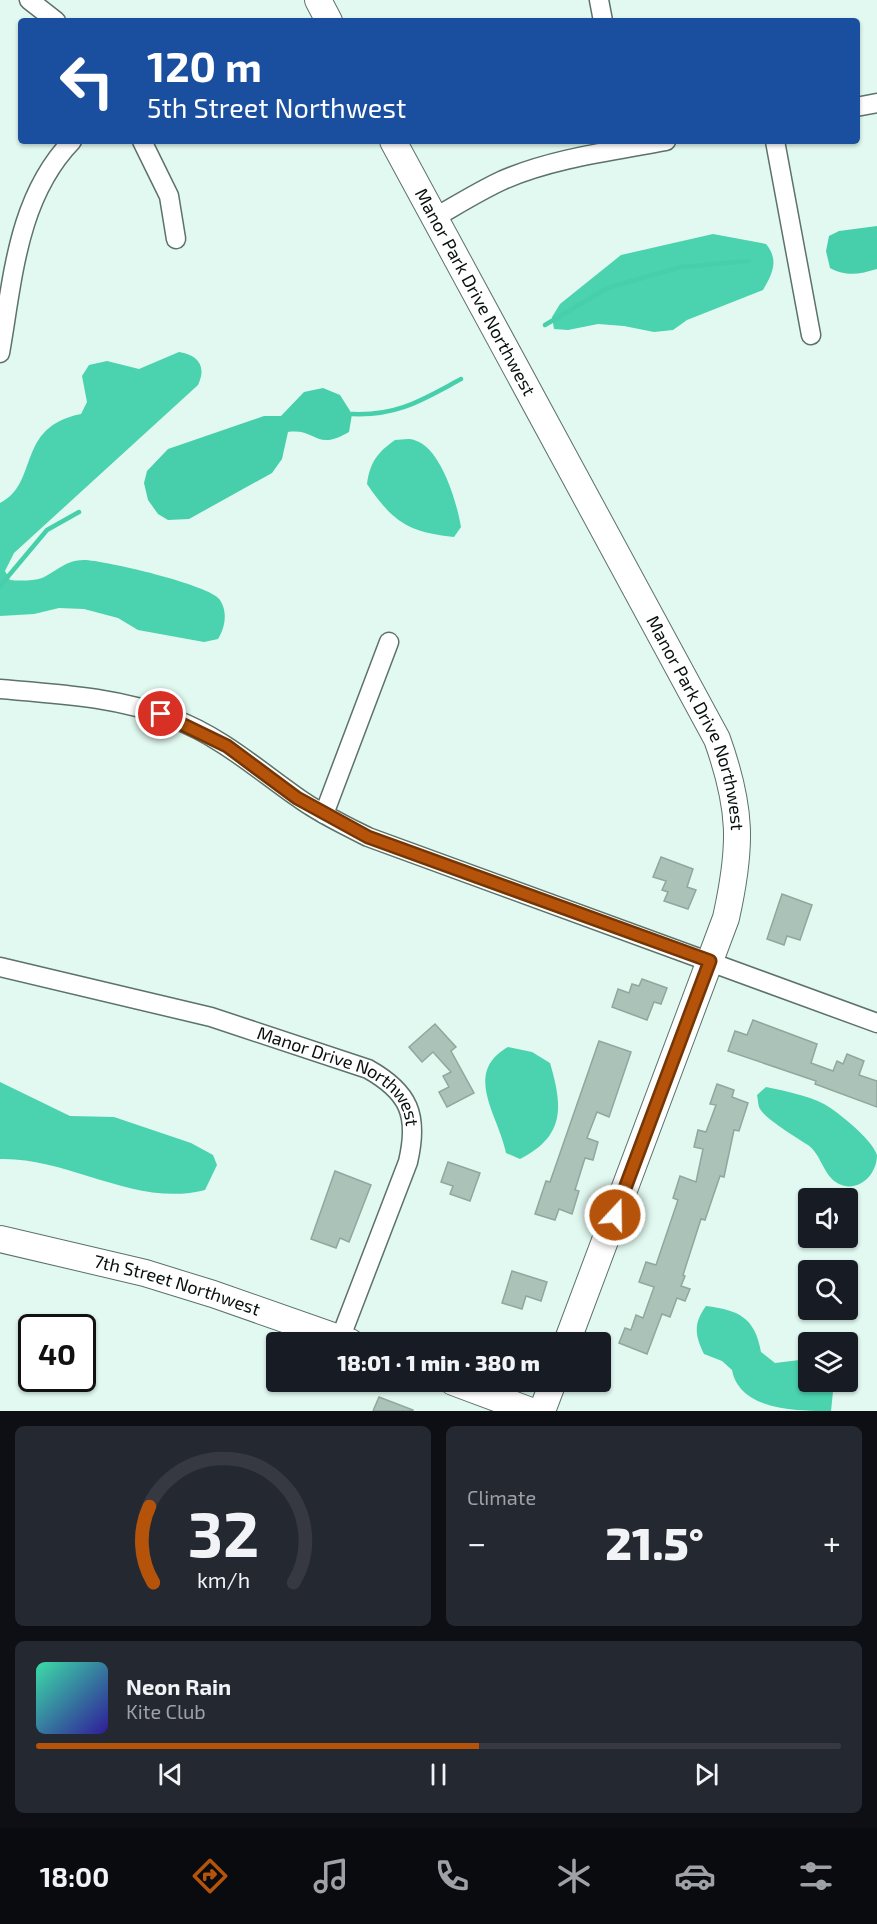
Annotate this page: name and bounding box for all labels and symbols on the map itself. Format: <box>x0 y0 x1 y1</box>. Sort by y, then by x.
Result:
street label: Manor Park Drive Northwest <box>411 184 541 399</box>
street label: Manor Park Drive Northwest <box>642 612 749 831</box>
pin <box>135 688 186 739</box>
street label: Manor Drive Northwest <box>255 1021 424 1127</box>
position arrow <box>583 1183 647 1247</box>
street label: 7th Street Northwest <box>92 1249 264 1320</box>
speed limit sign: 40 <box>18 1314 96 1392</box>

